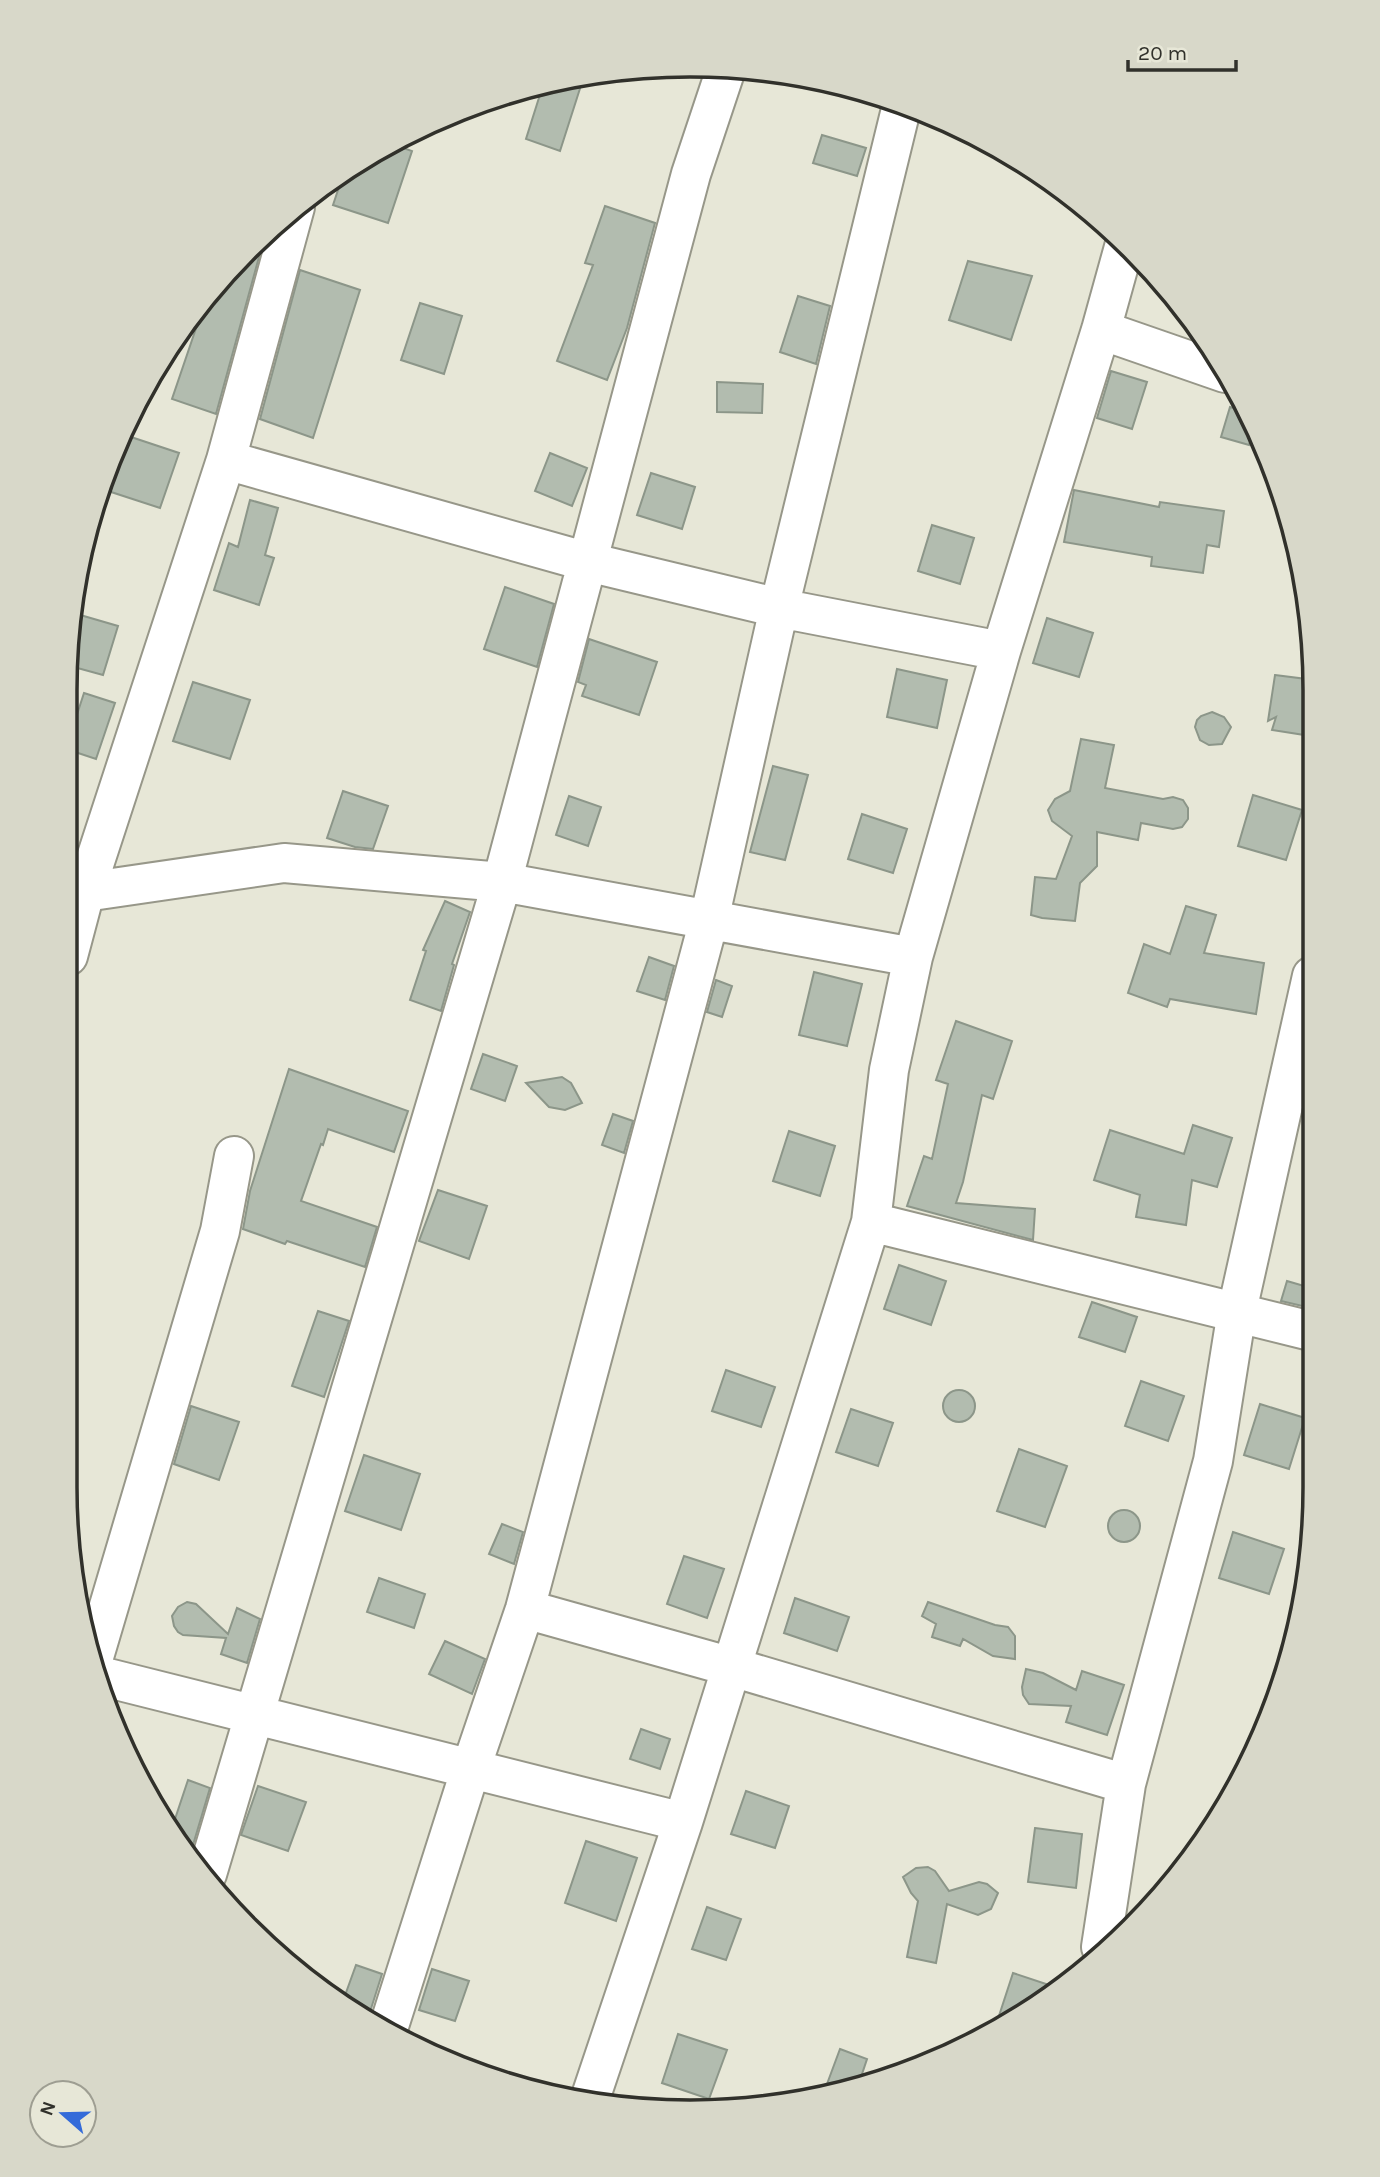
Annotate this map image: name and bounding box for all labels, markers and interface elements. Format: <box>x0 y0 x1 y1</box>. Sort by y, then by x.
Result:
scale bar <box>1128 28 1236 72</box>
text: 20 m <box>1138 41 1187 65</box>
north arrow <box>28 2079 98 2149</box>
text: N <box>35 2098 61 2119</box>

